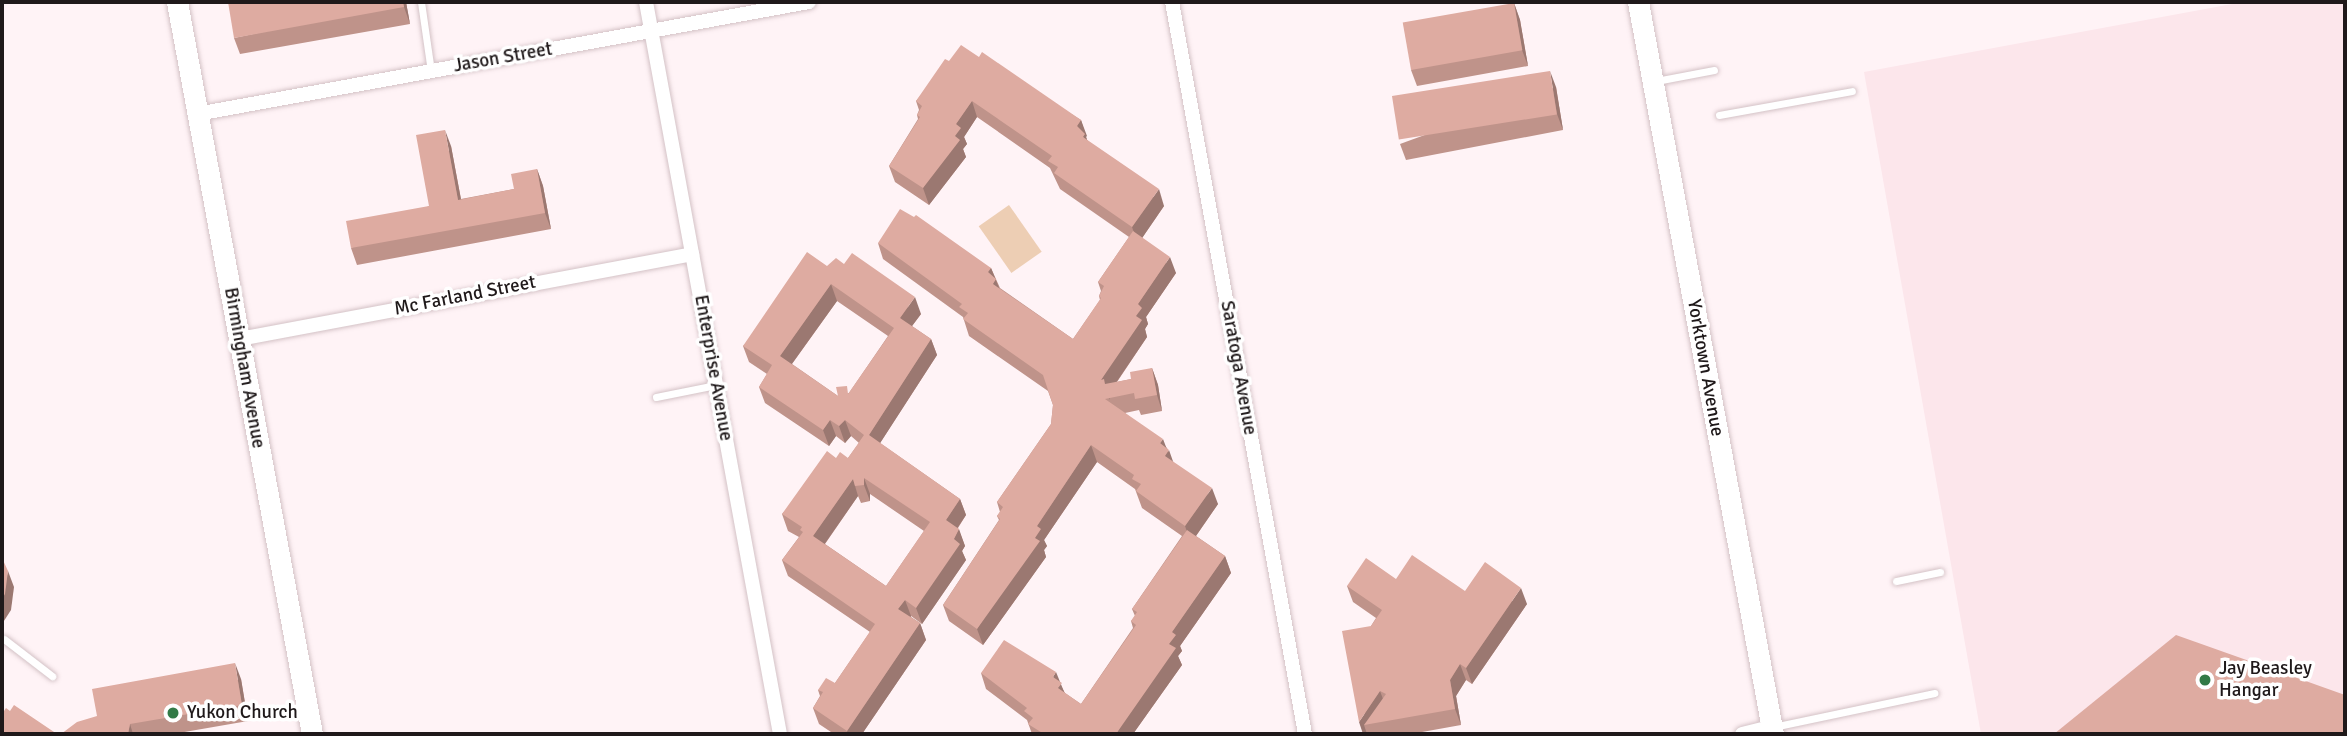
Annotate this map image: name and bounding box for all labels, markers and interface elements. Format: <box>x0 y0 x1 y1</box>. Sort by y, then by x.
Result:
street label: Jason Street <box>452 38 554 78</box>
street label: Mc Farland Street <box>392 271 538 321</box>
street label: Birmingham Avenue <box>219 286 269 450</box>
street label: Enterprise Avenue <box>689 293 737 443</box>
street label: Yorktown Avenue <box>1682 298 1728 438</box>
street label: Saratoga Avenue <box>1215 299 1261 437</box>
place label: Jay Beasley Hangar <box>2219 658 2312 702</box>
marker: Jay Beasley Hangar <box>2197 672 2213 688</box>
place label: Yukon Church <box>187 702 298 724</box>
marker: Yukon Church <box>165 705 181 721</box>

